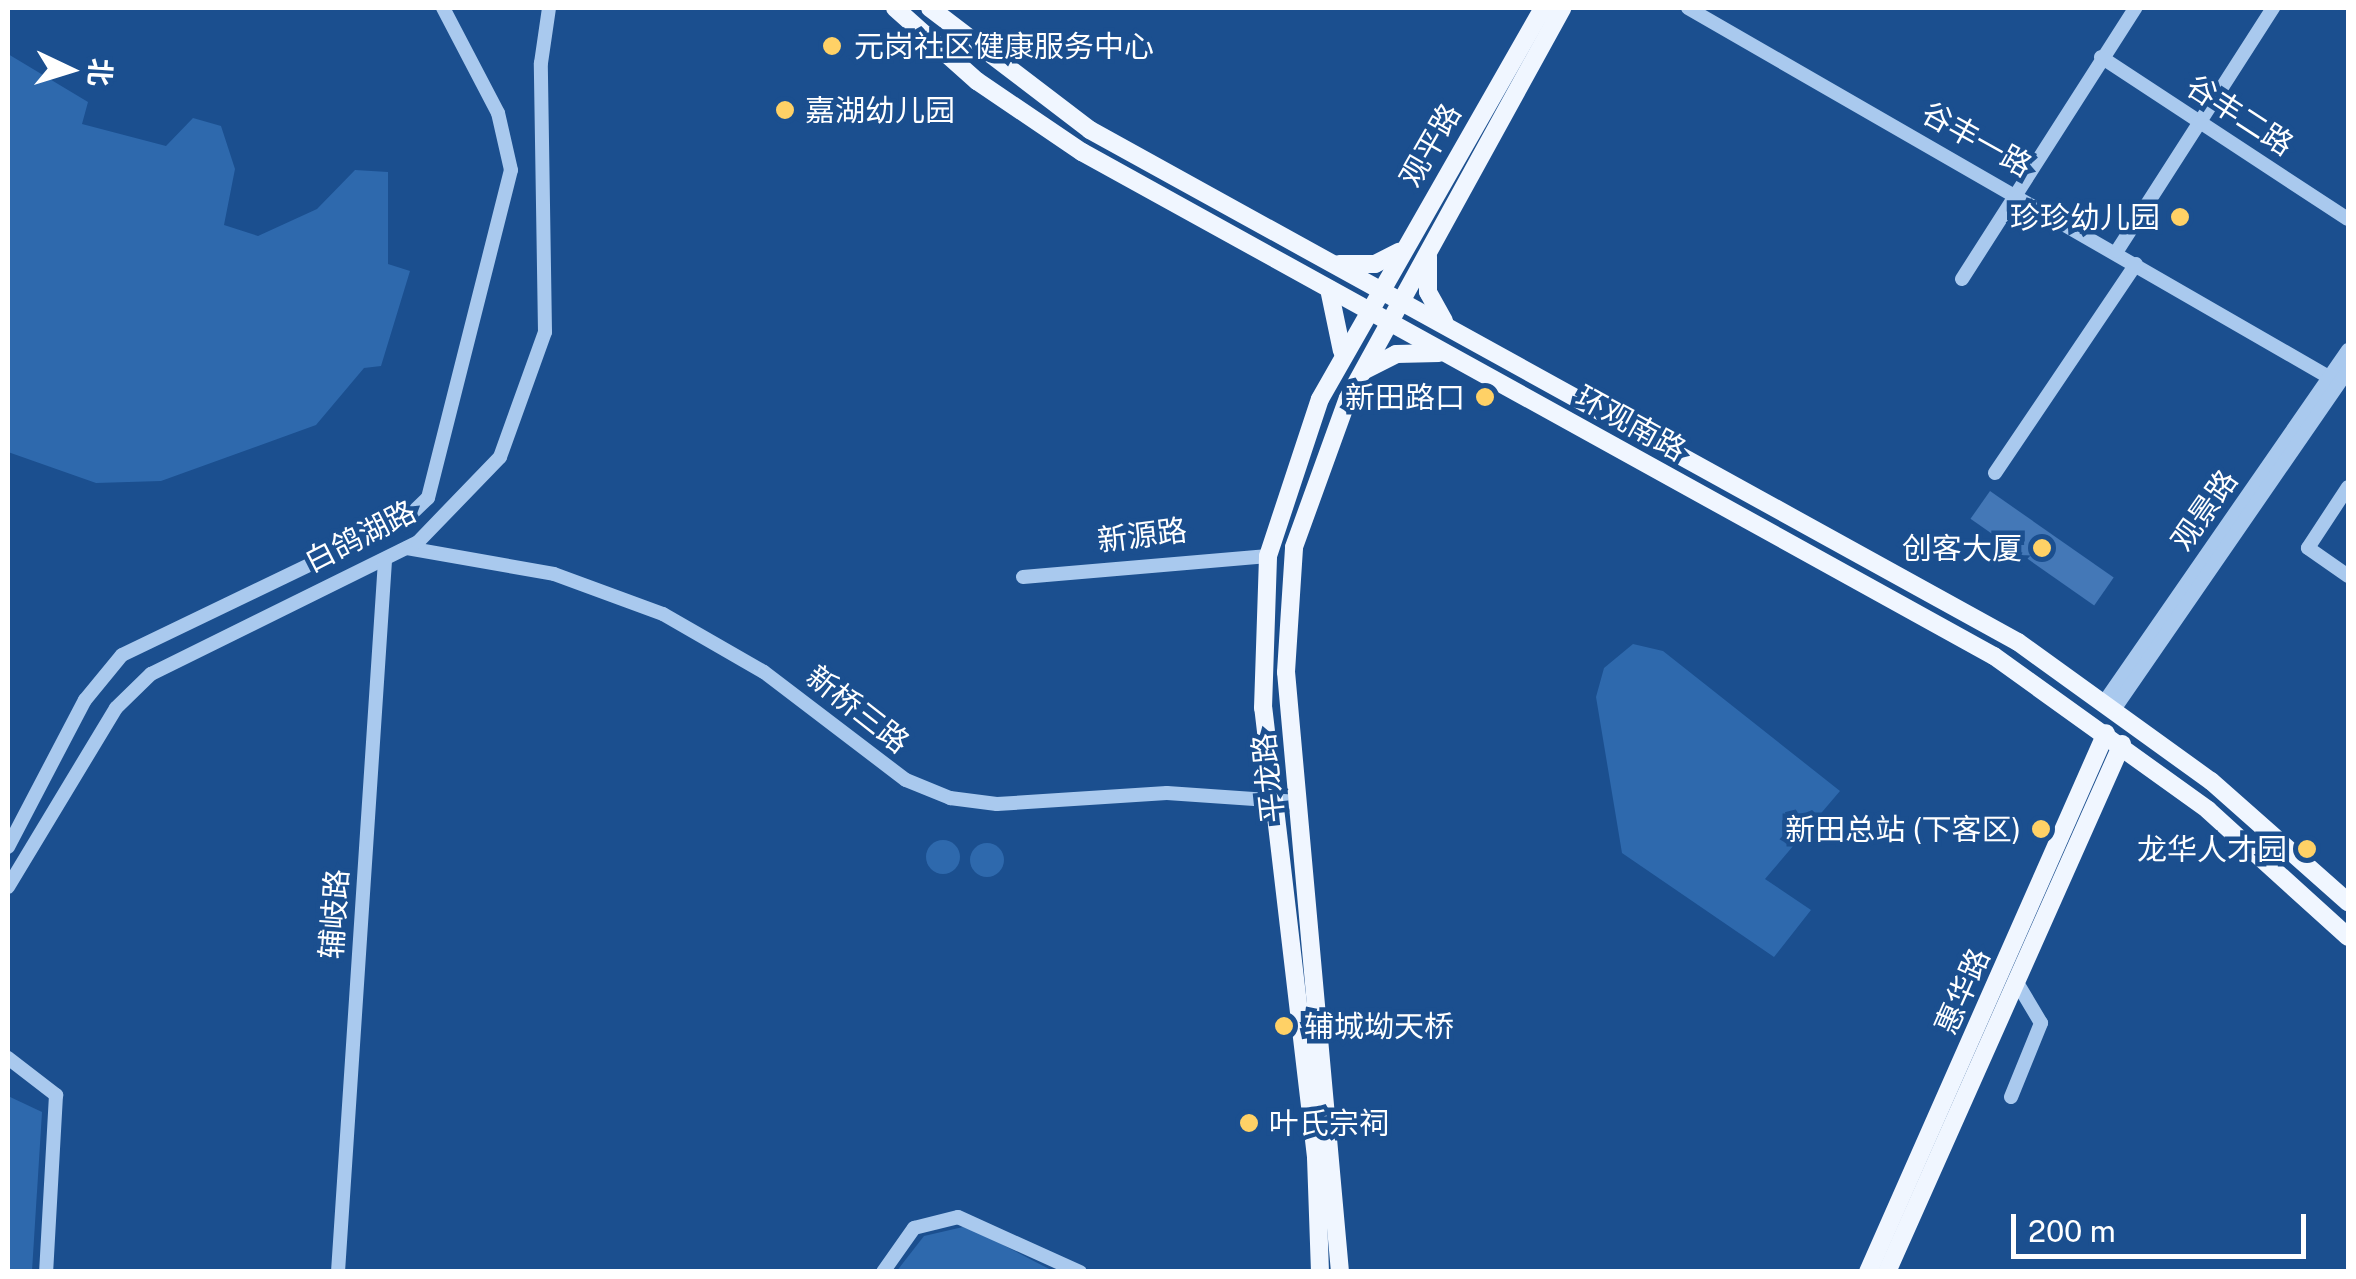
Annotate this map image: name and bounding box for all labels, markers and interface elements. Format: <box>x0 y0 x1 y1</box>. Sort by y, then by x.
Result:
north arrow <box>20 20 120 120</box>
place label: 元岗社区健康服务中心 <box>854 28 1154 64</box>
marker: 元岗社区健康服务中心 <box>819 33 845 59</box>
text: 北 <box>83 57 118 87</box>
street label: 谷丰二路 <box>2180 67 2300 163</box>
place label: 嘉湖幼儿园 <box>805 92 955 128</box>
street label: 谷丰一路 <box>1916 94 2038 184</box>
street label: 观平路 <box>1392 97 1468 193</box>
marker: 嘉湖幼儿园 <box>774 99 796 121</box>
place label: 珍珍幼儿园 <box>2010 199 2160 235</box>
marker: 珍珍幼儿园 <box>2169 206 2191 228</box>
street label: 环观南路 <box>1570 378 1692 468</box>
place label: 新田路口 <box>1345 379 1465 415</box>
marker: 新田路口 <box>1474 386 1496 408</box>
street label: 观景路 <box>2163 463 2245 557</box>
street label: 白鸽湖路 <box>298 493 422 579</box>
street label: 新源路 <box>1095 512 1189 558</box>
place label: 创客大厦 <box>1902 530 2022 566</box>
marker: 创客大厦 <box>2031 537 2053 559</box>
street label: 新桥三路 <box>800 658 916 760</box>
street label: 平龙路 <box>1245 731 1291 825</box>
place label: 新田总站 (下客区) <box>1785 811 2021 847</box>
marker: 新田总站 (下客区) <box>2030 818 2052 840</box>
place label: 龙华人才园 <box>2137 831 2287 867</box>
marker: 龙华人才园 <box>2296 838 2318 860</box>
street label: 辅岐路 <box>313 868 355 960</box>
street label: 惠华路 <box>1927 943 1997 1039</box>
place label: 辅城坳天桥 <box>1304 1008 1454 1044</box>
marker: 辅城坳天桥 <box>1273 1015 1295 1037</box>
place label: 叶氏宗祠 <box>1269 1105 1389 1141</box>
marker: 叶氏宗祠 <box>1238 1112 1260 1134</box>
scale bar <box>2016 1194 2311 1256</box>
text: 200 m <box>2028 1213 2116 1249</box>

